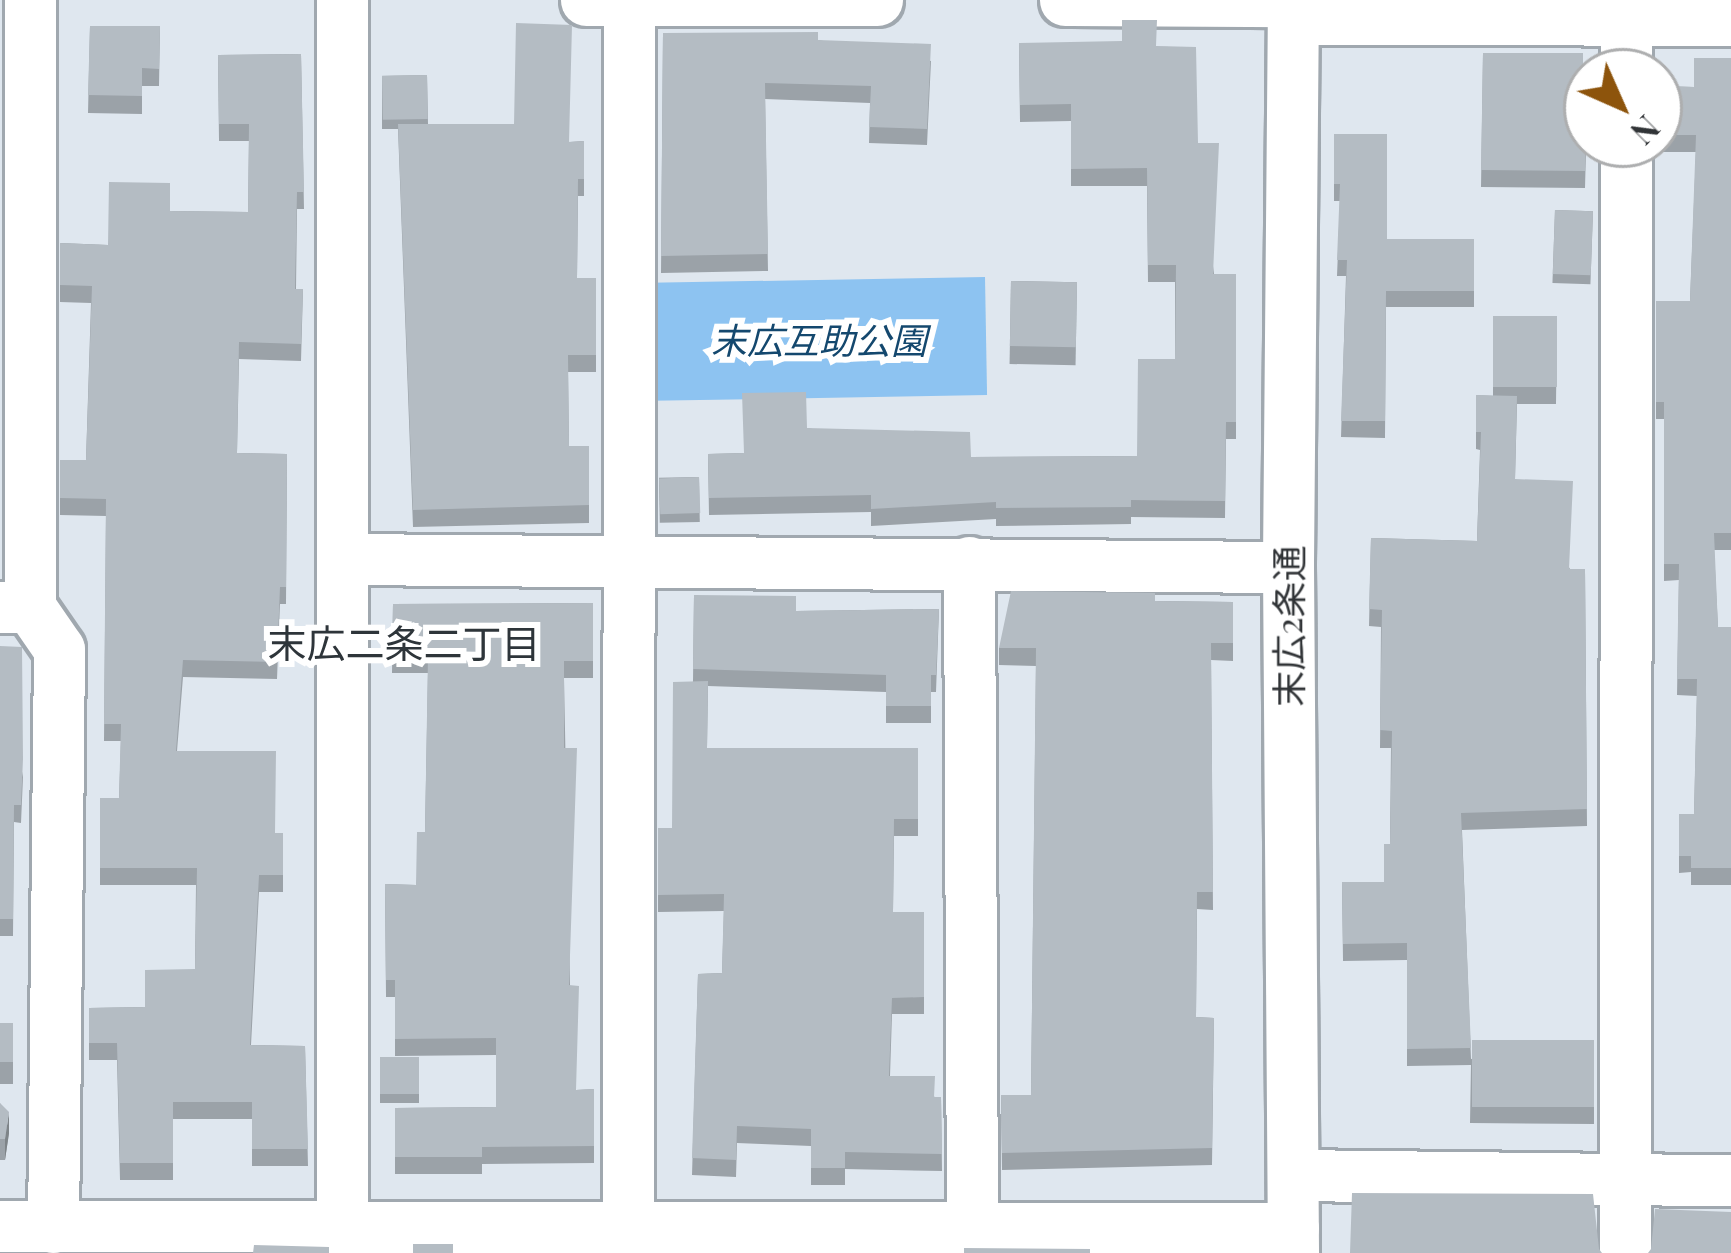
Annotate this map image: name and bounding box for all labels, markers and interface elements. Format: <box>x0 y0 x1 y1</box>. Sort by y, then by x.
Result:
north arrow <box>1563 48 1683 168</box>
text: N <box>1622 107 1670 155</box>
park label: 末広互助公園 <box>711 318 927 362</box>
street label: 末広2条通 <box>1266 545 1310 707</box>
district label: 末広二条二丁目 <box>268 619 540 665</box>

